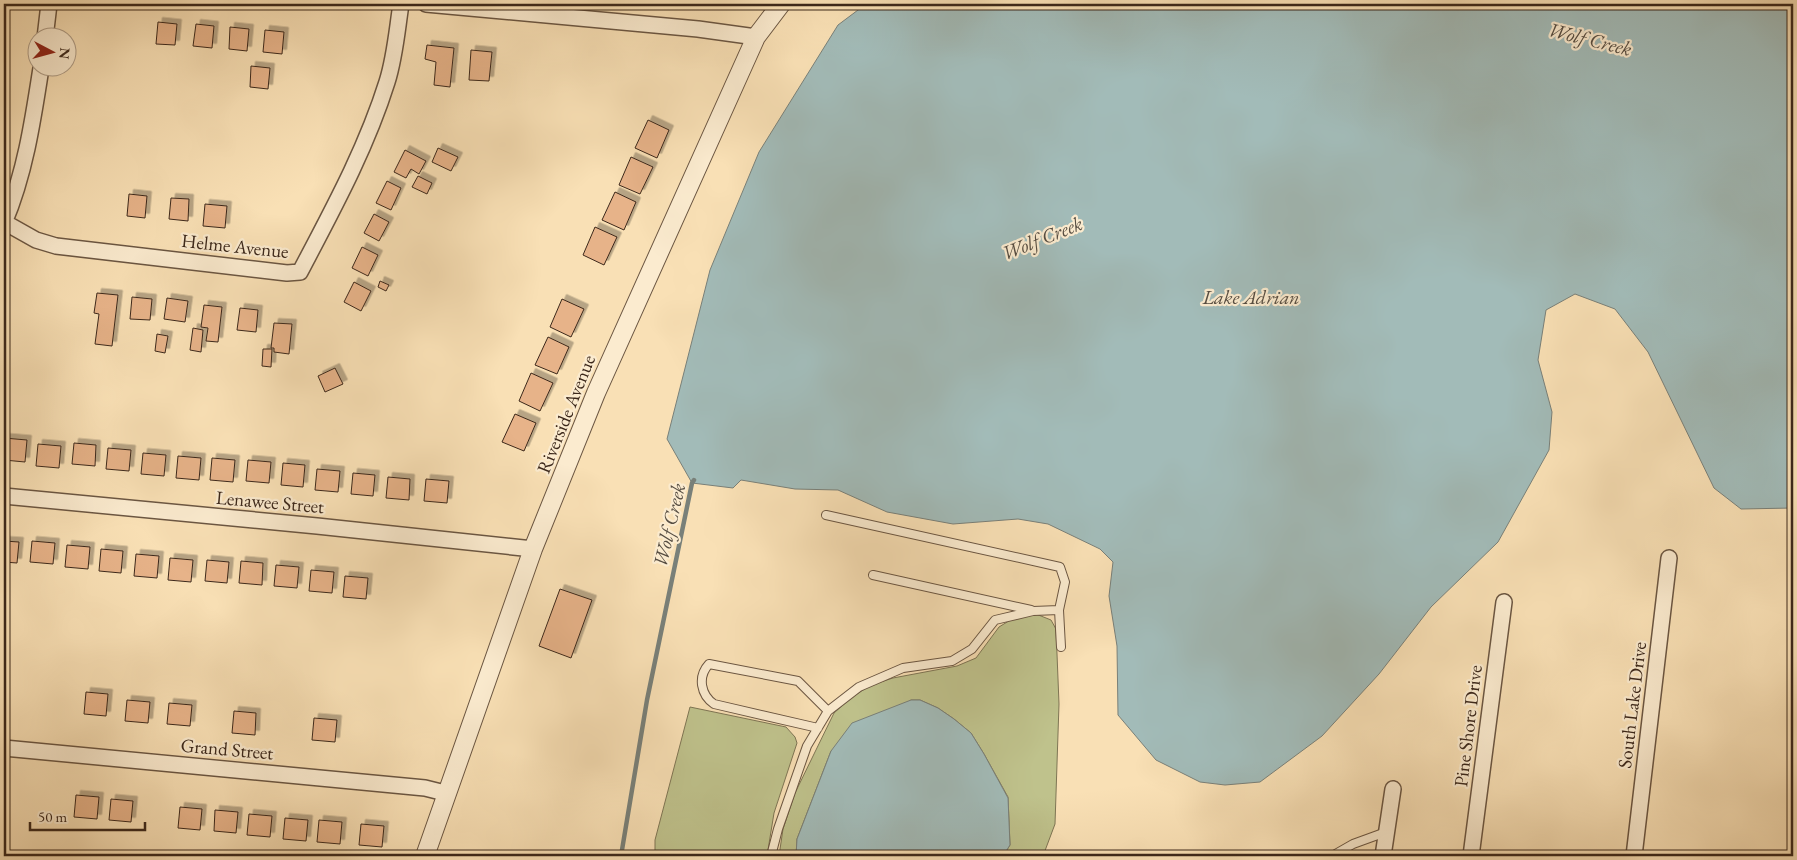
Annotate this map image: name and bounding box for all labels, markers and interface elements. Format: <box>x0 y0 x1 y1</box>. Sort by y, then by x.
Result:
water label: Wolf Creek <box>1546 16 1634 62</box>
north arrow <box>28 28 78 78</box>
text: N <box>55 47 74 61</box>
water label: Wolf Creek <box>998 210 1086 266</box>
street label: Helme Avenue <box>180 228 290 264</box>
water label: Lake Adrian <box>1201 284 1300 310</box>
street label: Riverside Avenue <box>531 351 601 477</box>
water label: Wolf Creek <box>647 481 691 569</box>
street label: Lenawee Street <box>215 485 325 519</box>
street label: South Lake Drive <box>1612 640 1652 770</box>
street label: Pine Shore Drive <box>1448 664 1488 788</box>
street label: Grand Street <box>180 732 274 766</box>
scale bar <box>30 800 145 832</box>
text: 50 m <box>38 807 67 826</box>

